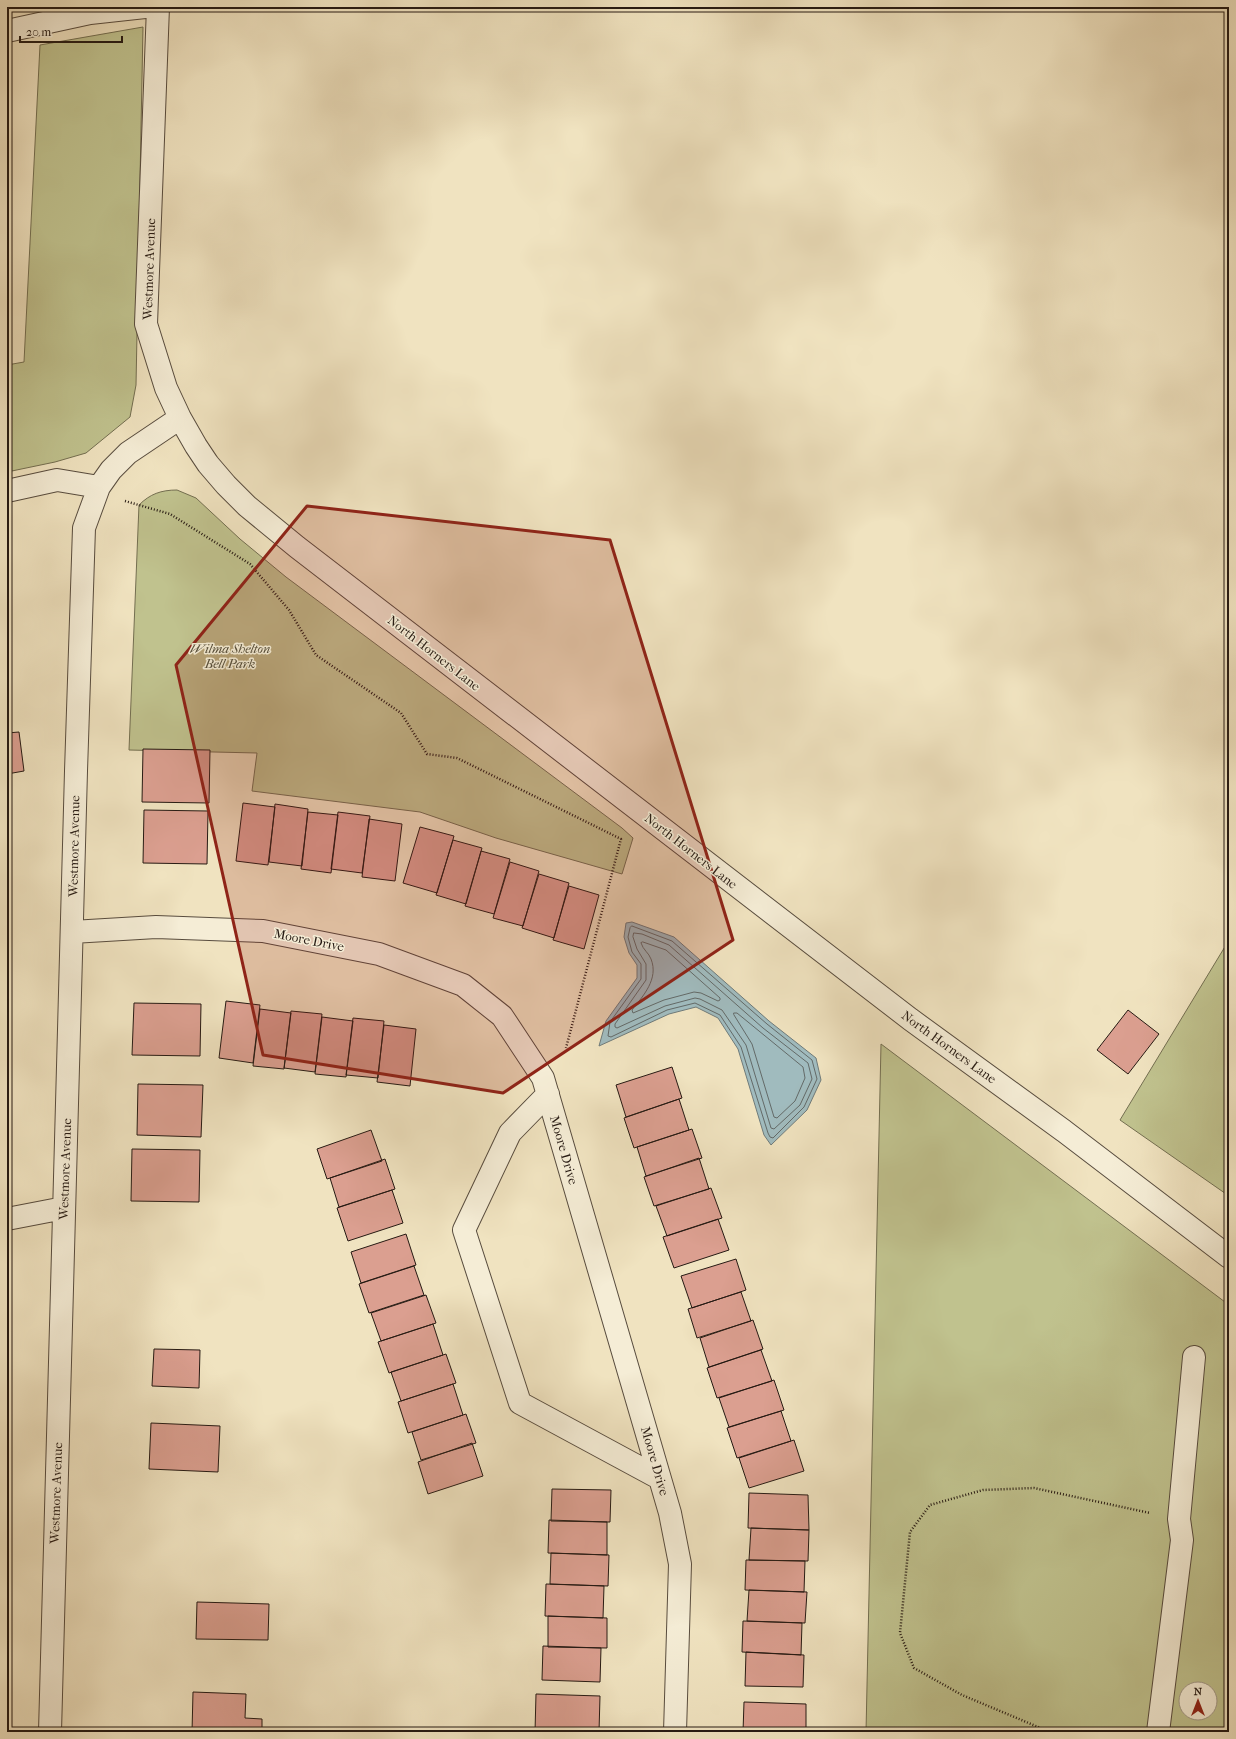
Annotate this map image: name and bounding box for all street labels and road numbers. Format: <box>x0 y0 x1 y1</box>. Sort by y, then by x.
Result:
street label: Westmore Avenue <box>140 217 158 321</box>
street label: North Horners Lane <box>385 612 484 694</box>
street label: Westmore Avenue <box>66 794 82 898</box>
street label: North Horners Lane <box>642 810 741 892</box>
street label: Moore Drive <box>273 926 346 954</box>
street label: North Horners Lane <box>899 1008 1000 1087</box>
street label: Moore Drive <box>547 1114 581 1187</box>
street label: Westmore Avenue <box>56 1117 74 1221</box>
street label: Moore Drive <box>638 1425 672 1498</box>
street label: Westmore Avenue <box>47 1441 65 1545</box>

